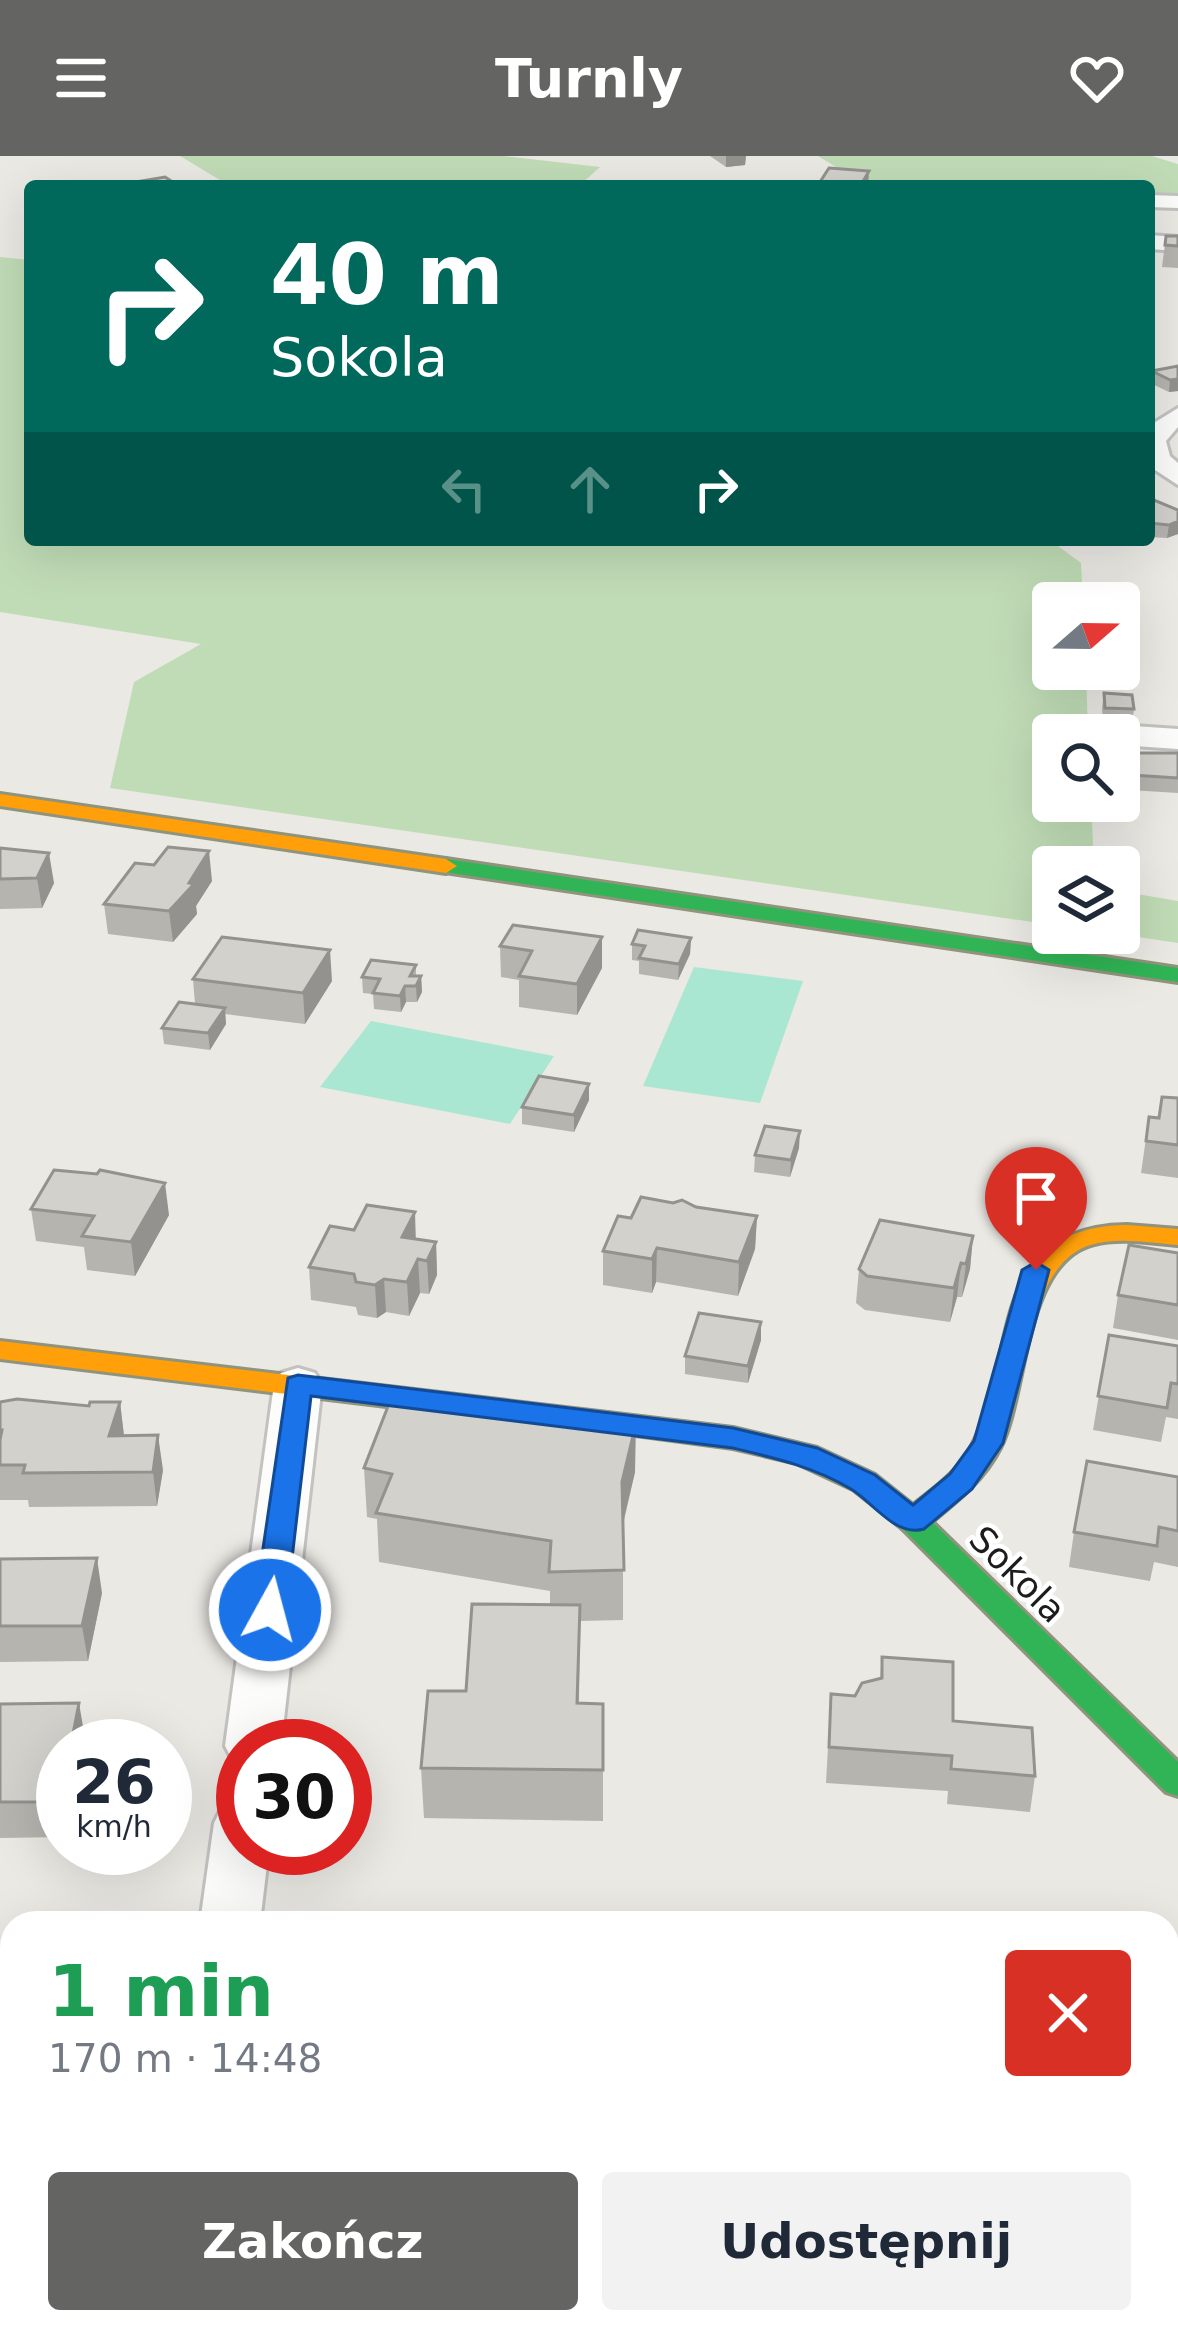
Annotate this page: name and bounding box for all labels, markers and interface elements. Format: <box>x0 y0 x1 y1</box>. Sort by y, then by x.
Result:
icon: menu <box>48 45 114 111</box>
icon: heart <box>1064 45 1130 111</box>
text: Turnly <box>495 47 683 110</box>
text: 40 m <box>270 226 504 324</box>
icon: right <box>72 228 228 384</box>
text: Sokola <box>270 326 448 389</box>
icon: left <box>431 456 497 522</box>
icon: ahead <box>557 456 623 522</box>
icon: right <box>683 456 749 522</box>
north arrow <box>1032 582 1140 690</box>
map controls <box>1032 582 1140 954</box>
button: search <box>1032 714 1140 822</box>
button: layers <box>1032 846 1140 954</box>
pin <box>985 1147 1087 1270</box>
icon: arrive <box>1003 1165 1069 1231</box>
street label: Sokola <box>961 1518 1074 1631</box>
position arrow <box>207 1547 333 1673</box>
speed limit sign: 30 <box>216 1719 372 1875</box>
text: 26 <box>72 1747 156 1817</box>
text: km/h <box>76 1809 152 1844</box>
text: 1 min <box>48 1949 274 2033</box>
button: close <box>1005 1950 1131 2076</box>
text: 170 m · 14:48 <box>48 2036 322 2081</box>
button: Zakończ <box>48 2172 578 2310</box>
button: Udostępnij <box>602 2172 1131 2310</box>

